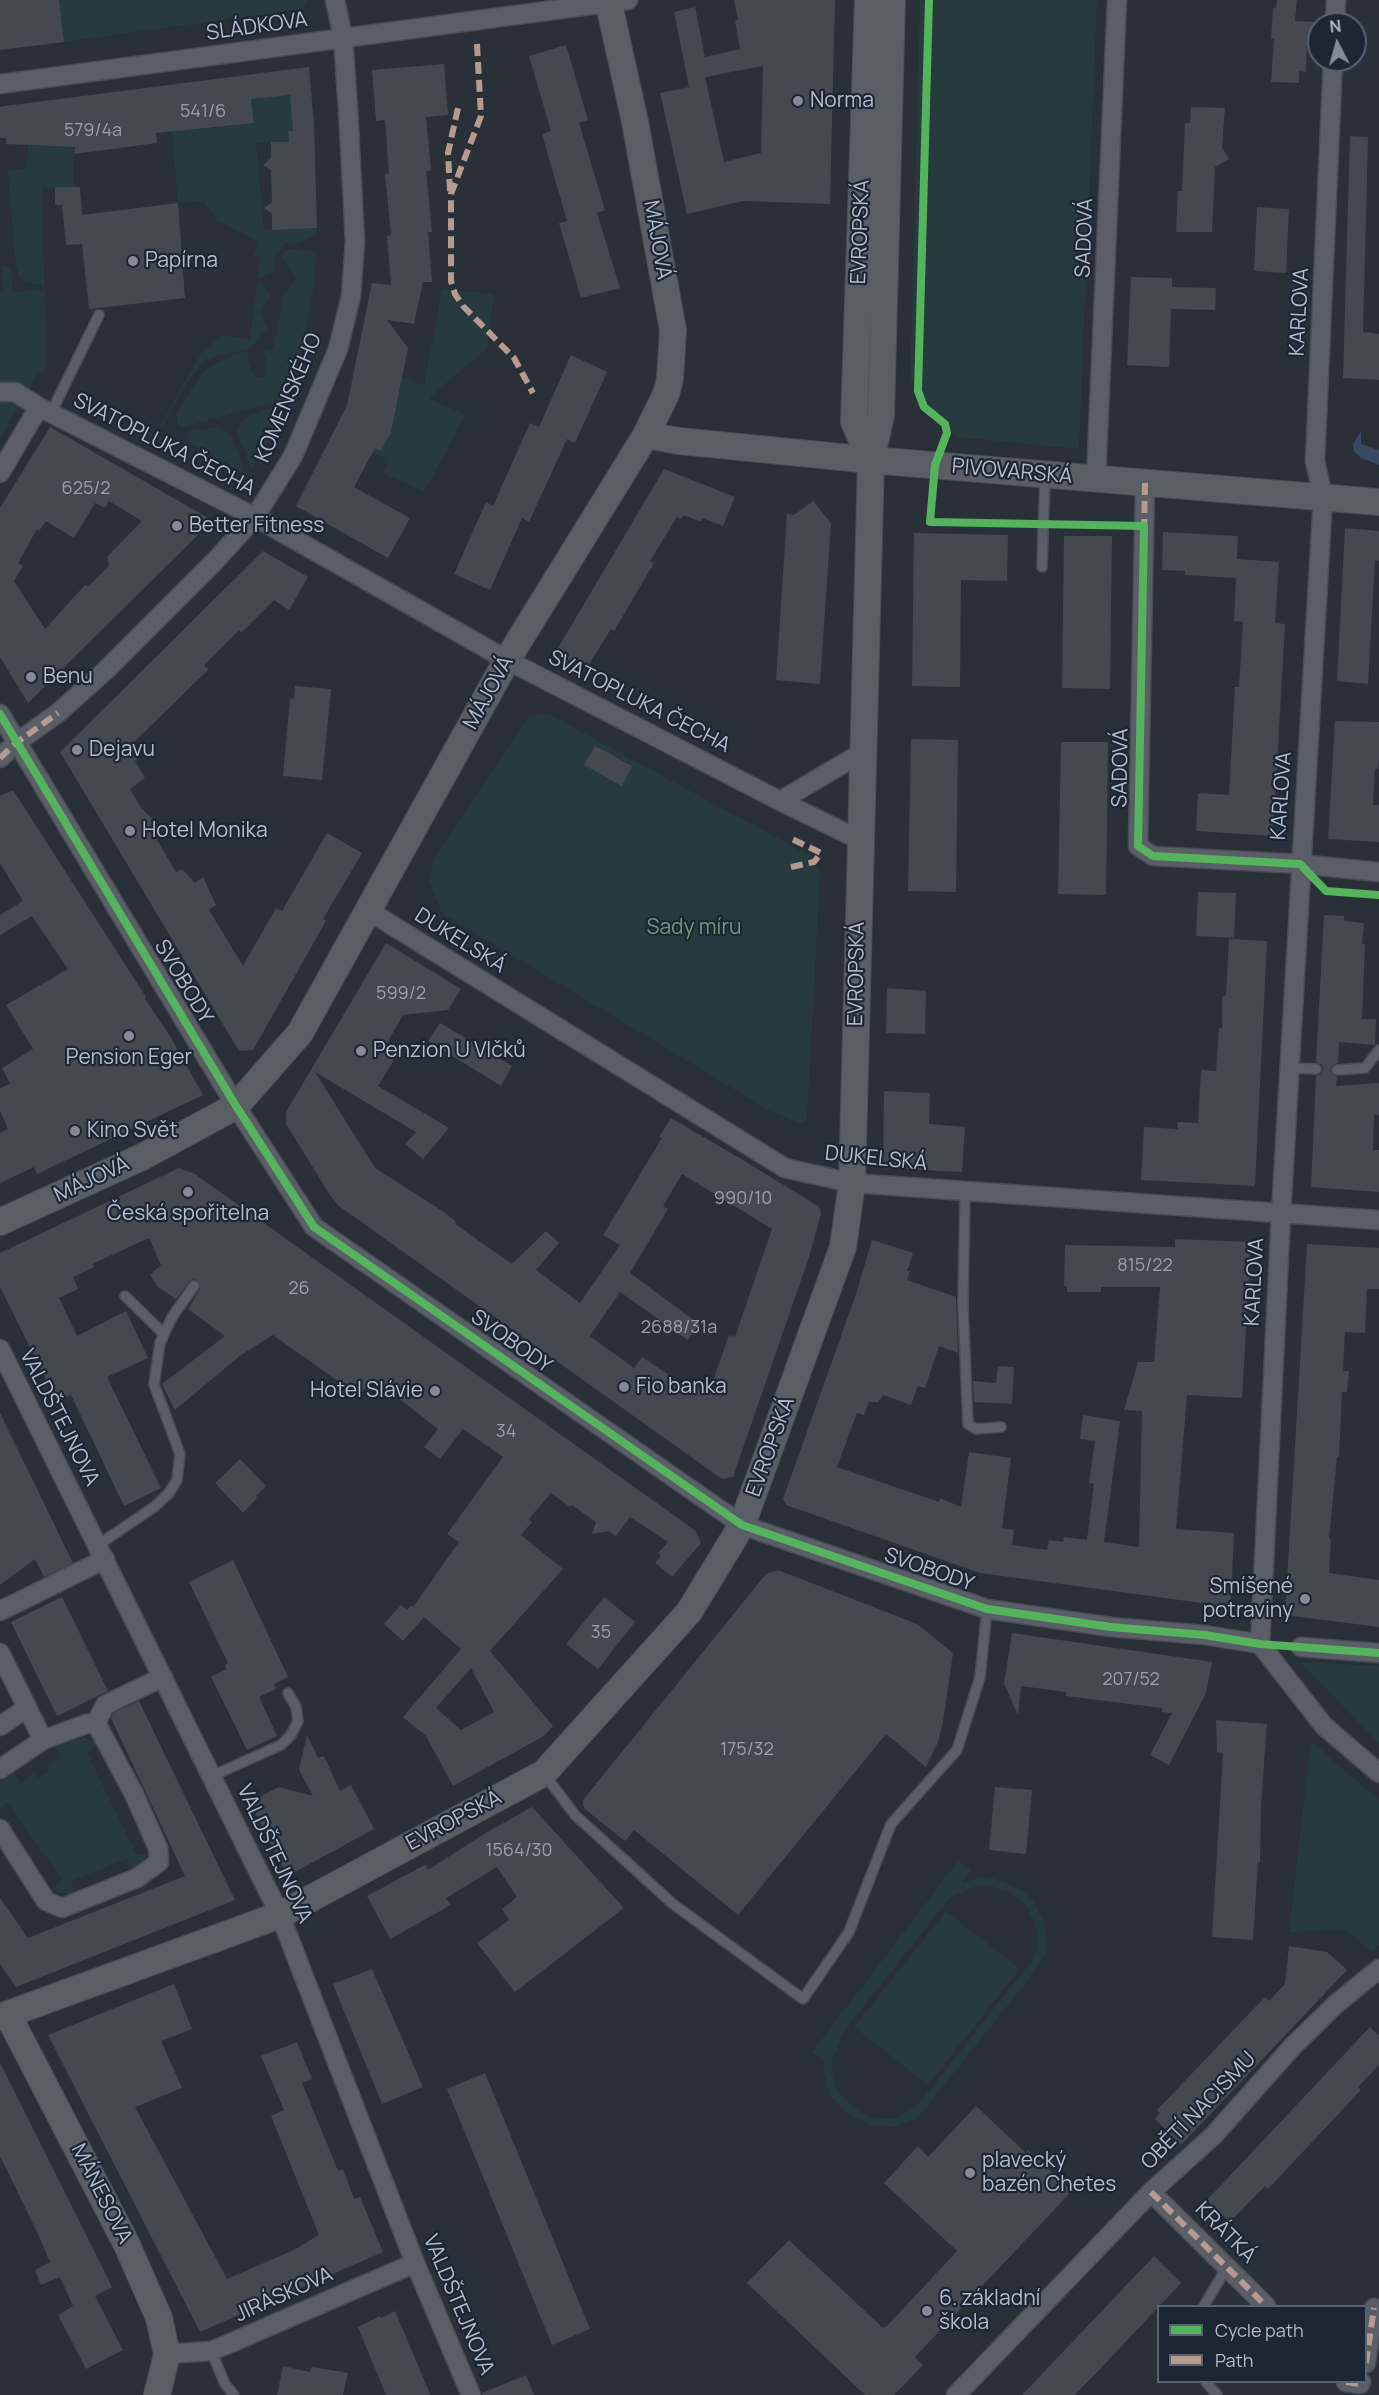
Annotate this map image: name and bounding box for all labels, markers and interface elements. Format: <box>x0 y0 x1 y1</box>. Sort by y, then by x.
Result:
street label: SLÁDKOVA <box>205 7 309 47</box>
north arrow <box>1307 12 1367 72</box>
text: N <box>1328 15 1342 38</box>
place label: Norma <box>810 88 874 114</box>
marker: Norma <box>791 94 805 108</box>
house number: 541/6 <box>180 101 226 123</box>
house number: 579/4a <box>64 120 122 142</box>
street label: EVROPSKÁ <box>847 179 875 285</box>
street label: SADOVÁ <box>1071 198 1099 278</box>
street label: MÁJOVÁ <box>638 199 676 281</box>
place label: Papírna <box>145 248 218 274</box>
marker: Papírna <box>126 254 140 268</box>
street label: KARLOVA <box>1285 267 1315 357</box>
street label: KOMENSKÉHO <box>250 330 328 466</box>
street label: SVATOPLUKA ČECHA <box>69 388 259 502</box>
street label: PIVOVARSKÁ <box>951 454 1073 490</box>
house number: 625/2 <box>61 478 111 500</box>
place label: Better Fitness <box>189 513 324 539</box>
marker: Better Fitness <box>170 519 184 533</box>
street label: SVATOPLUKA ČECHA <box>544 645 734 759</box>
street label: MÁJOVÁ <box>459 652 519 734</box>
place label: Benu <box>43 664 93 690</box>
marker: Benu <box>24 670 38 684</box>
street label: SADOVÁ <box>1108 728 1134 808</box>
place label: Dejavu <box>89 737 155 763</box>
marker: Dejavu <box>70 743 84 757</box>
street label: KARLOVA <box>1266 751 1298 841</box>
place label: Hotel Monika <box>142 818 268 844</box>
marker: Hotel Monika <box>123 824 137 838</box>
street label: DUKELSKÁ <box>410 903 510 979</box>
park label: Sady míru <box>646 915 742 941</box>
street label: EVROPSKÁ <box>843 922 871 1026</box>
street label: SVOBODY <box>148 936 218 1028</box>
house number: 599/2 <box>376 983 426 1005</box>
marker: Pension Eger <box>122 1029 136 1043</box>
place label: Penzion U Vlčků <box>373 1038 526 1064</box>
marker: Penzion U Vlčků <box>354 1044 368 1058</box>
place label: Pension Eger <box>66 1045 192 1071</box>
place label: Kino Svět <box>87 1118 178 1144</box>
marker: Kino Svět <box>68 1124 82 1138</box>
street label: DUKELSKÁ <box>824 1141 928 1177</box>
street label: MÁJOVÁ <box>51 1152 133 1208</box>
marker: Česká spořitelna <box>181 1185 195 1199</box>
house number: 990/10 <box>714 1188 772 1210</box>
place label: Česká spořitelna <box>107 1201 269 1227</box>
street label: KARLOVA <box>1240 1237 1270 1327</box>
house number: 815/22 <box>1117 1255 1173 1277</box>
house number: 26 <box>288 1278 310 1300</box>
street label: SVOBODY <box>466 1305 556 1379</box>
house number: 2688/31a <box>641 1317 717 1339</box>
street label: VALDŠTEJNOVA <box>14 1345 104 1491</box>
place label: Fio banka <box>636 1374 727 1400</box>
place label: Hotel Slávie <box>310 1378 423 1404</box>
marker: Fio banka <box>617 1380 631 1394</box>
marker: Hotel Slávie <box>428 1384 442 1398</box>
street label: EVROPSKÁ <box>741 1394 801 1500</box>
house number: 34 <box>496 1421 516 1443</box>
street label: SVOBODY <box>881 1543 977 1597</box>
place label: Smíšené potraviny <box>1203 1574 1293 1624</box>
marker: Smíšené potraviny <box>1298 1592 1312 1606</box>
house number: 35 <box>591 1622 611 1644</box>
house number: 207/52 <box>1102 1669 1160 1691</box>
house number: 175/32 <box>720 1739 774 1761</box>
street label: VALDŠTEJNOVA <box>231 1781 317 1927</box>
street label: EVROPSKÁ <box>402 1785 506 1857</box>
house number: 1564/30 <box>485 1840 553 1862</box>
street label: OBĚTÍ NACISMU <box>1136 2047 1262 2175</box>
street label: MÁNESOVA <box>65 2140 137 2248</box>
place label: plavecký bazén Chetes <box>982 2148 1116 2198</box>
marker: plavecký bazén Chetes <box>963 2166 977 2180</box>
street label: KRÁTKÁ <box>1189 2197 1261 2269</box>
street label: VALDŠTEJNOVA <box>417 2231 499 2379</box>
street label: JIRÁSKOVA <box>231 2262 337 2328</box>
place label: 6. základní škola <box>939 2286 1041 2336</box>
marker: 6. základní škola <box>920 2304 934 2318</box>
legend <box>1157 2305 1367 2383</box>
text: Cycle path <box>1215 2318 1304 2342</box>
text: Path <box>1215 2348 1253 2372</box>

